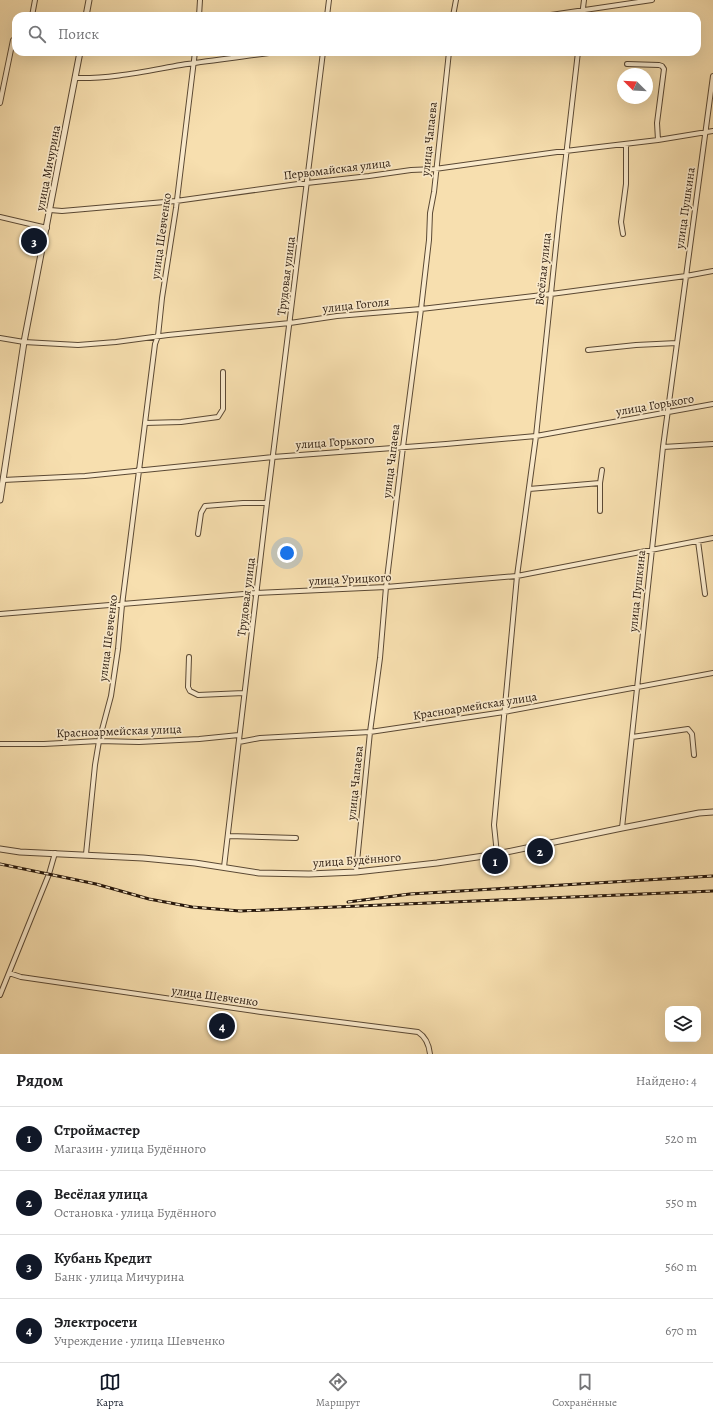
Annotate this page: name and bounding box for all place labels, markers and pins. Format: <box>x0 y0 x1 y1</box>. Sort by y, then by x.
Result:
pin: 3 <box>21 226 47 256</box>
pin: 2 <box>527 836 553 866</box>
pin: 1 <box>482 846 508 876</box>
pin: 4 <box>209 1011 235 1041</box>

